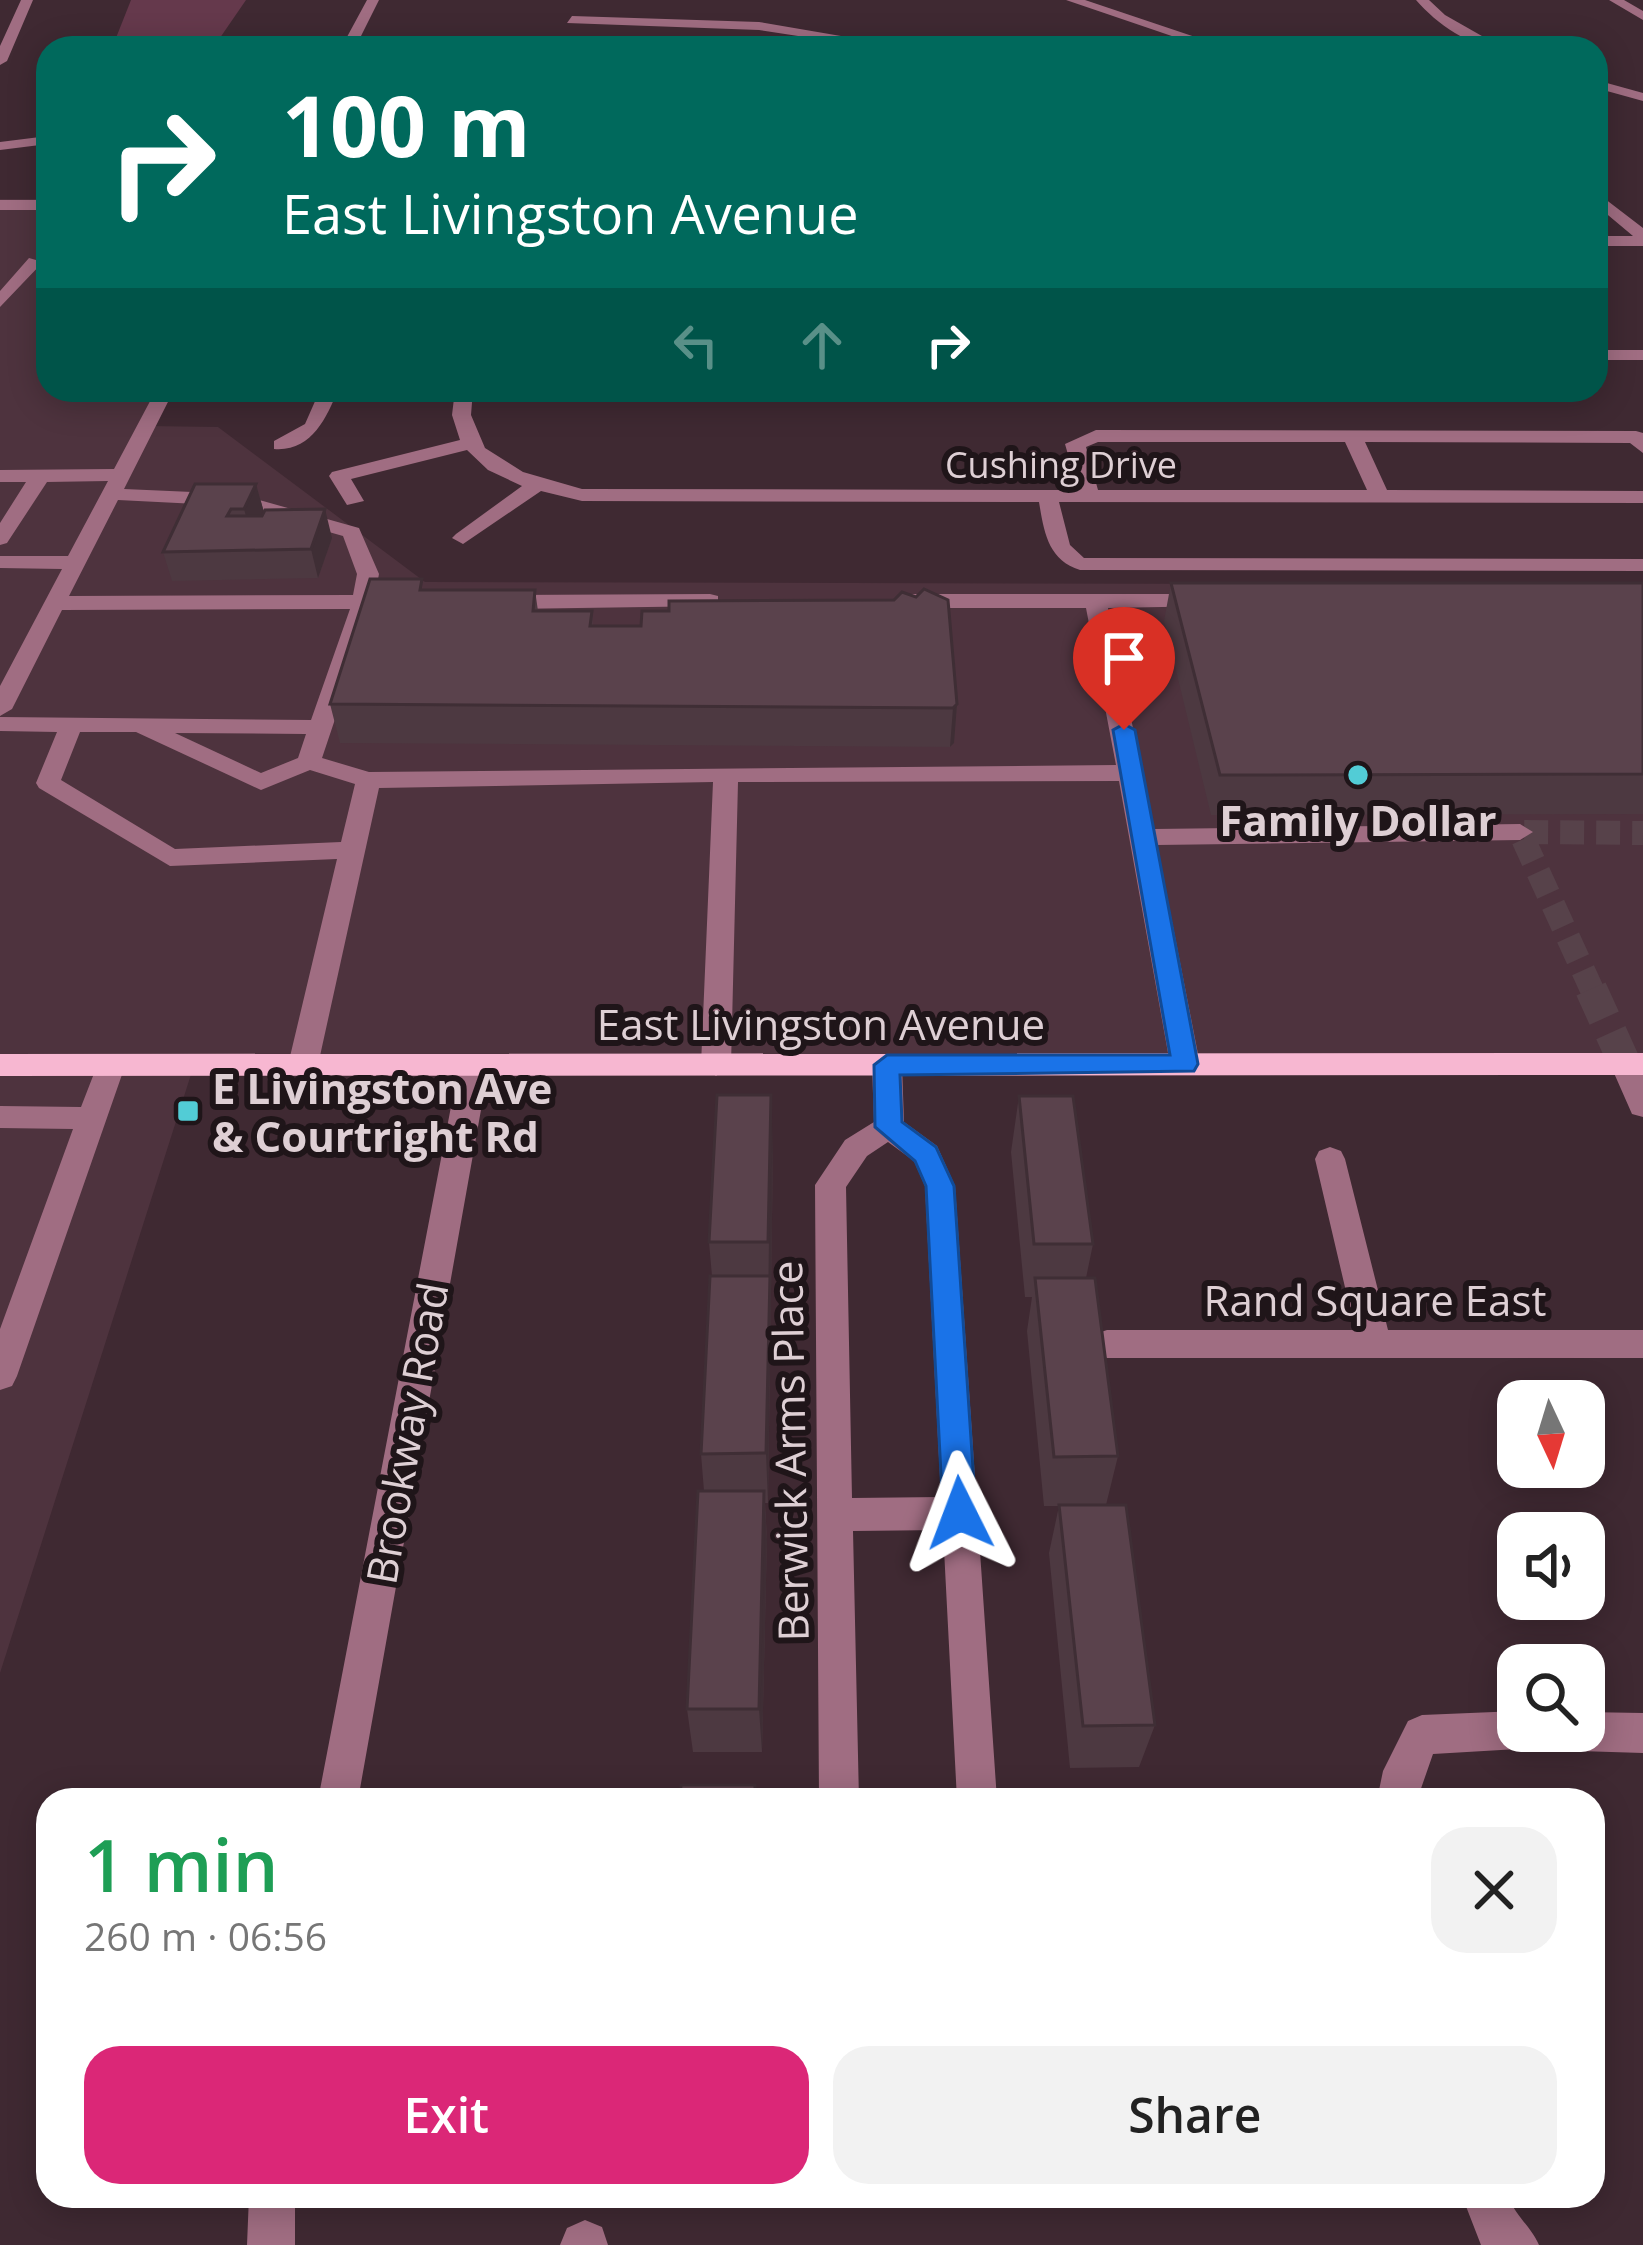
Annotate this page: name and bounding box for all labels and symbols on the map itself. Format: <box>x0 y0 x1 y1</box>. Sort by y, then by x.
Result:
street label: Cushing Drive <box>945 440 1177 489</box>
pin <box>1073 607 1175 730</box>
marker: Family Dollar <box>1345 762 1371 788</box>
place label: Family Dollar <box>1219 791 1497 848</box>
street label: East Livingston Avenue <box>597 995 1045 1052</box>
place label: E Livingston Ave & Courtright Rd <box>212 1059 552 1164</box>
marker: E Livingston Ave & Courtright Rd <box>175 1098 201 1124</box>
street label: Berwick Arms Place <box>757 1260 821 1642</box>
street label: Rand Square East <box>1204 1271 1546 1328</box>
street label: Brookway Road <box>351 1278 461 1588</box>
north arrow <box>1497 1380 1605 1488</box>
position arrow <box>897 1450 1023 1576</box>

